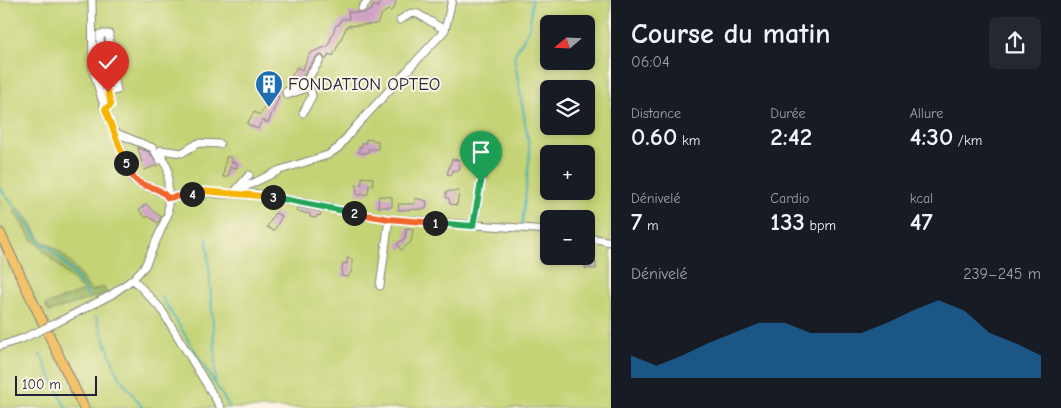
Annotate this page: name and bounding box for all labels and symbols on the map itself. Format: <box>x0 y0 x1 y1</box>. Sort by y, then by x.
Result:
north arrow <box>540 15 595 70</box>
pin <box>87 41 129 92</box>
building icon: FONDATION OPTEO <box>254 69 284 108</box>
place label: FONDATION OPTEO <box>288 74 440 95</box>
pin <box>460 131 502 182</box>
pin: 5 <box>114 150 138 176</box>
pin: 4 <box>180 182 204 206</box>
pin: 3 <box>260 184 286 210</box>
pin: 2 <box>342 200 366 226</box>
pin: 1 <box>422 210 448 236</box>
scale bar <box>15 373 98 396</box>

